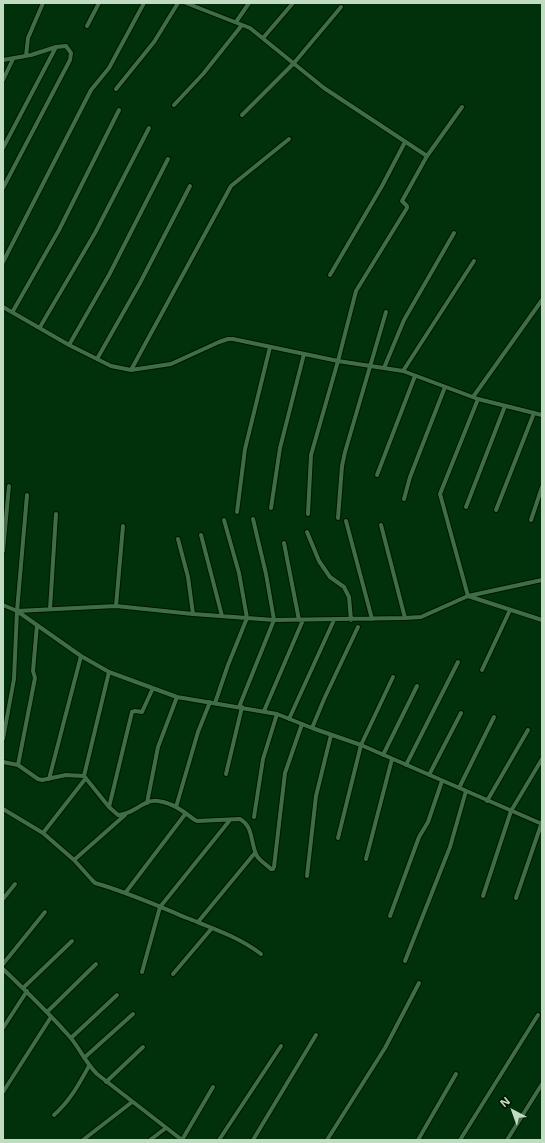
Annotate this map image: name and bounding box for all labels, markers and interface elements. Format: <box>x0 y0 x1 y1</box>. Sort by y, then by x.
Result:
north arrow <box>493 1091 533 1131</box>
text: N <box>496 1093 513 1110</box>

